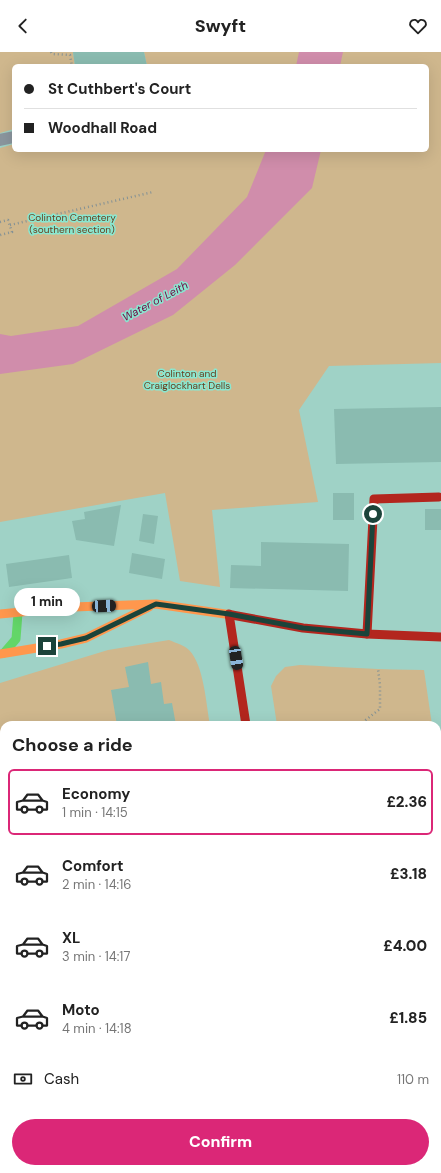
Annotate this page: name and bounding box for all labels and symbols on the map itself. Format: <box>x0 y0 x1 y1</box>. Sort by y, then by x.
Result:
park label: Colinton Cemetery (southern section) <box>28 211 116 236</box>
water label: Water of Leith <box>120 278 190 324</box>
park label: Colinton and Craiglockhart Dells <box>144 367 230 392</box>
route start <box>364 505 382 523</box>
callout: 1 min <box>14 588 80 616</box>
car <box>92 599 116 613</box>
route end <box>38 637 56 655</box>
car <box>228 645 244 671</box>

